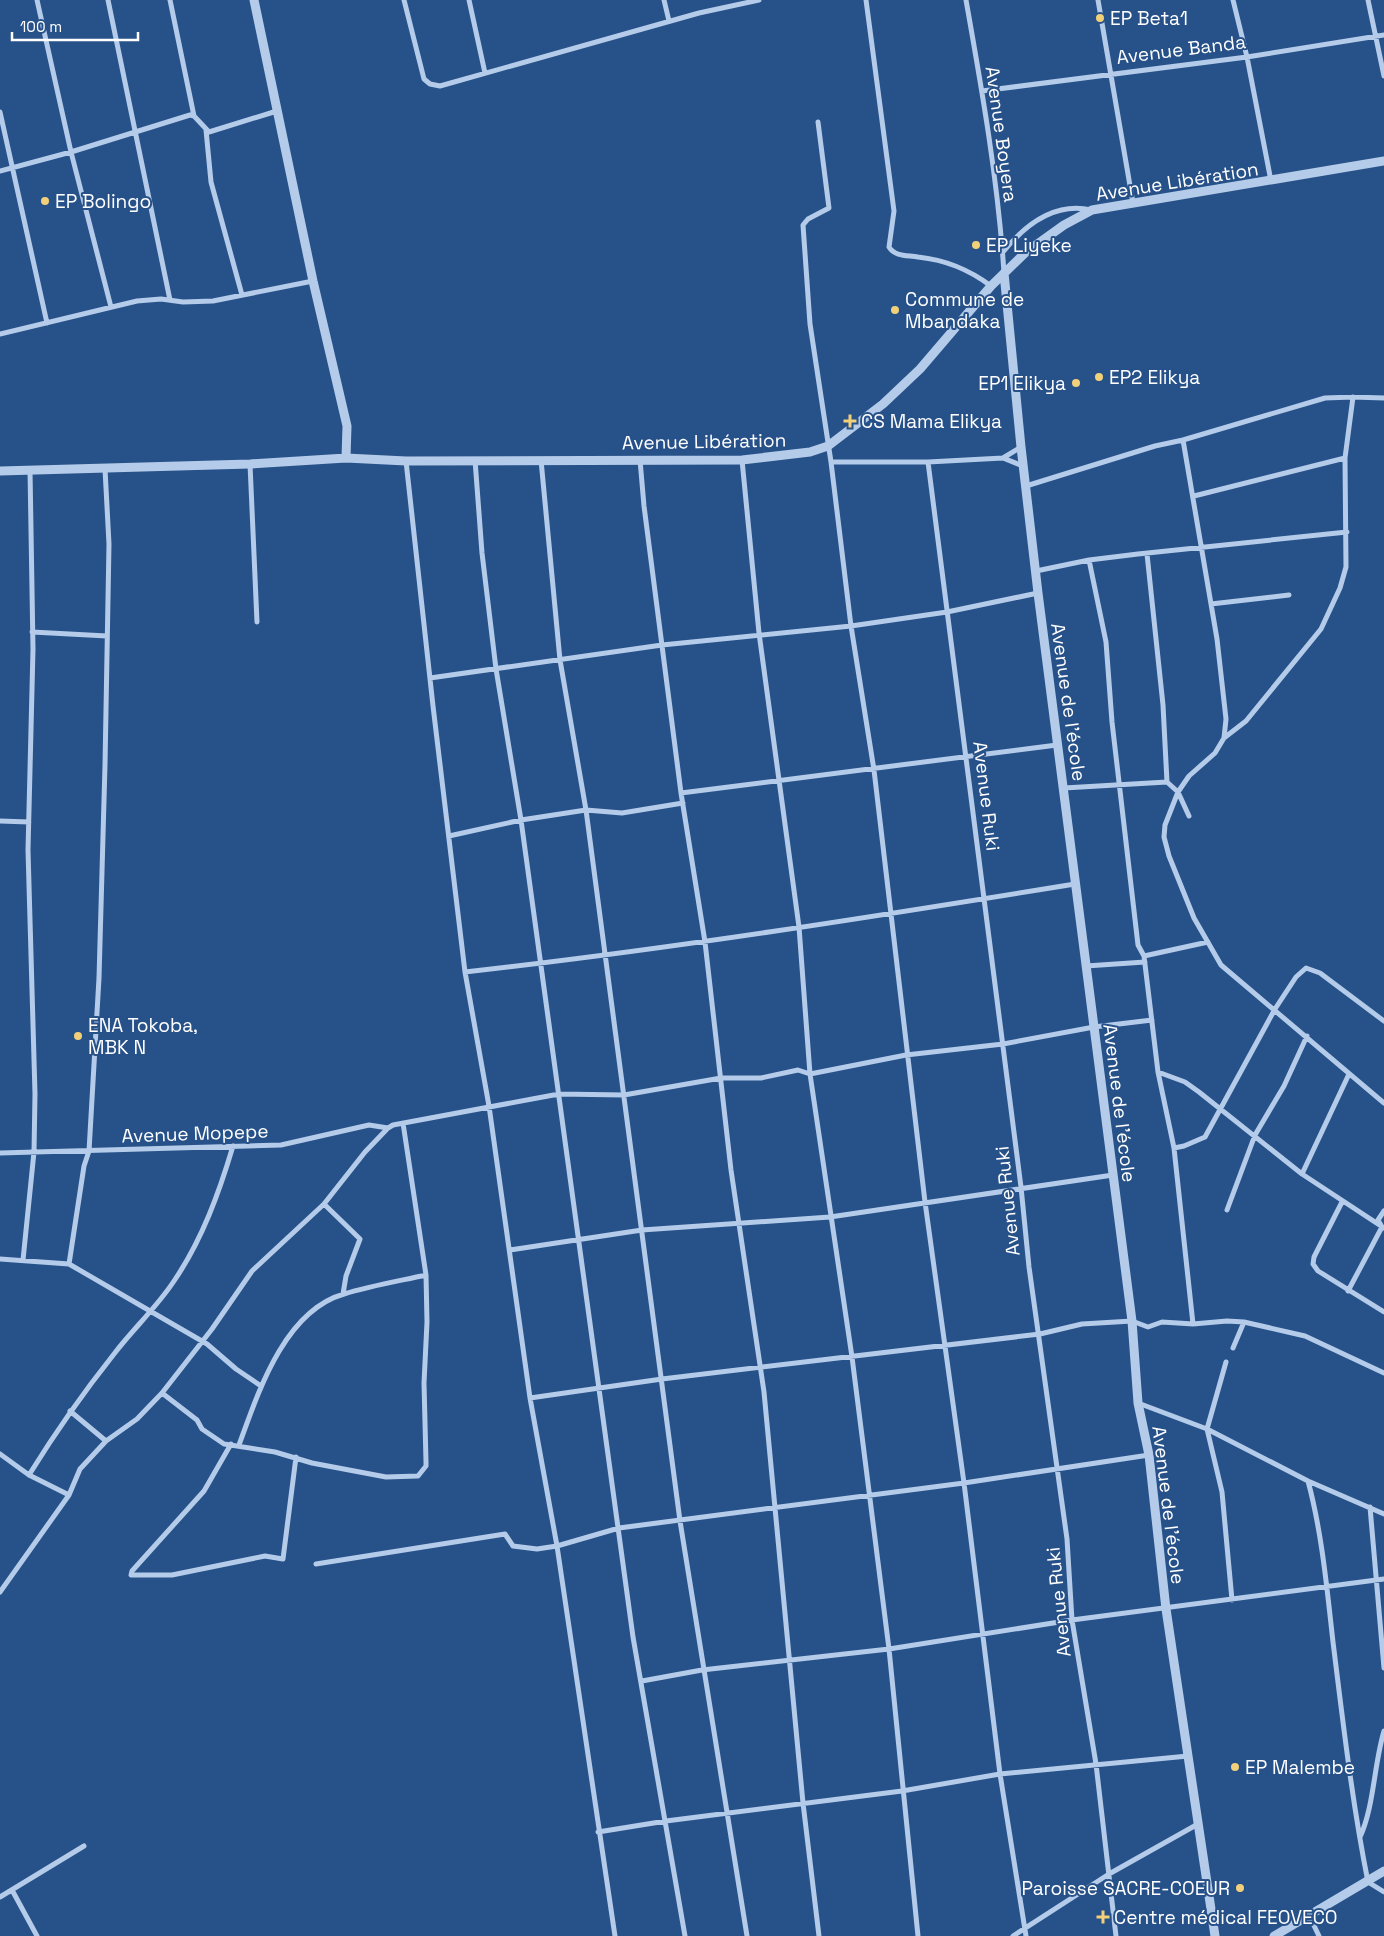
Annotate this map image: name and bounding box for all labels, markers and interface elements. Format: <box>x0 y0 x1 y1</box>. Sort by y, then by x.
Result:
place label: EP Beta1 <box>1110 6 1188 31</box>
scale bar <box>12 10 139 42</box>
marker: EP Beta1 <box>1094 12 1106 24</box>
text: 100 m <box>20 17 62 36</box>
street label: Avenue Banda <box>1115 29 1247 70</box>
street label: Avenue Boyera <box>980 65 1023 204</box>
street label: Avenue Libération <box>1094 156 1260 207</box>
place label: EP Bolingo <box>55 189 151 214</box>
marker: EP Bolingo <box>39 195 51 207</box>
place label: EP Liyeke <box>986 233 1072 258</box>
marker: EP Liyeke <box>970 239 982 251</box>
place label: Commune de Mbandaka <box>905 287 1024 334</box>
marker: Commune de Mbandaka <box>889 304 901 316</box>
place label: EP2 Elikya <box>1109 365 1200 390</box>
place label: EP1 Elikya <box>978 371 1066 396</box>
marker: EP2 Elikya <box>1093 371 1105 383</box>
marker: EP1 Elikya <box>1070 377 1082 389</box>
place label: CS Mama Elikya <box>861 409 1002 434</box>
marker: CS Mama Elikya <box>843 414 857 428</box>
street label: Avenue Libération <box>622 428 786 455</box>
street label: Avenue de l'école <box>1045 621 1092 783</box>
street label: Avenue Ruki <box>967 740 1006 852</box>
place label: ENA Tokoba, MBK N <box>88 1013 198 1060</box>
street label: Avenue de l'école <box>1097 1022 1142 1184</box>
marker: ENA Tokoba, MBK N <box>72 1030 84 1042</box>
street label: Avenue Mopepe <box>121 1118 269 1149</box>
street label: Avenue Ruki <box>989 1145 1026 1257</box>
street label: Avenue de l'école <box>1146 1424 1191 1586</box>
street label: Avenue Ruki <box>1040 1546 1077 1658</box>
place label: EP Malembe <box>1245 1755 1355 1780</box>
marker: EP Malembe <box>1229 1761 1241 1773</box>
place label: Paroisse SACRE-COEUR <box>1021 1876 1230 1901</box>
marker: Paroisse SACRE-COEUR <box>1234 1882 1246 1894</box>
place label: Centre médical FEOVECO <box>1114 1905 1338 1930</box>
marker: Centre médical FEOVECO <box>1096 1910 1110 1924</box>

